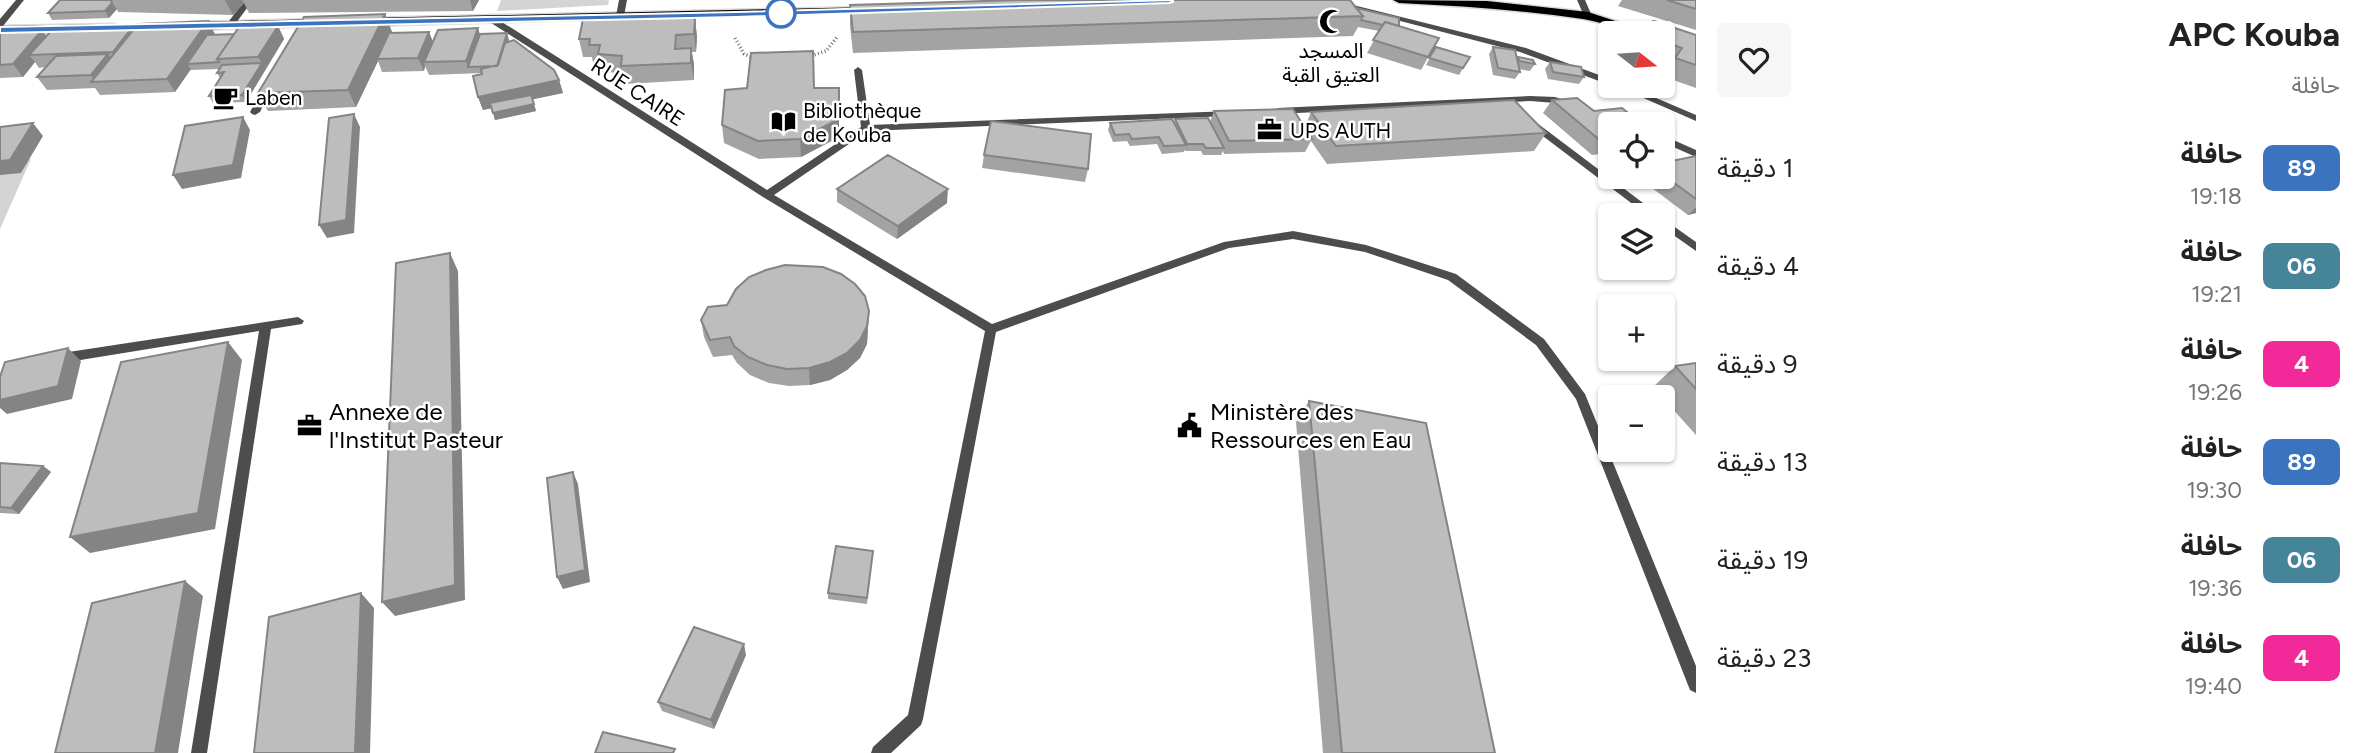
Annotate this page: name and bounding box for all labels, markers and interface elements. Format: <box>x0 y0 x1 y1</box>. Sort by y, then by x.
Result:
unlabelled marker <box>766 0 796 28</box>
mosque icon: المسجد العتيق القبة <box>1317 7 1345 35</box>
text: APC Kouba <box>2169 15 2340 54</box>
north arrow <box>1598 21 1675 98</box>
map controls <box>1598 21 1675 462</box>
button: heart <box>1717 23 1791 97</box>
place label: المسجد العتيق القبة <box>1282 38 1380 88</box>
street label: RUE CAIRE <box>587 53 689 131</box>
text: حافلة <box>2291 71 2340 99</box>
cafe icon: Laben <box>211 83 239 111</box>
place label: Laben <box>245 85 302 110</box>
place label: Bibliothèque de Kouba <box>803 98 921 147</box>
library icon: Bibliothèque de Kouba <box>769 108 797 136</box>
button: locate <box>1598 112 1675 189</box>
office icon: UPS AUTH <box>1256 116 1284 144</box>
place label: UPS AUTH <box>1290 118 1391 143</box>
text: حافلة <box>2181 138 2242 170</box>
text: 1 دقيقة <box>1717 152 1793 184</box>
text: 89 <box>2287 153 2316 182</box>
text: 19:18 <box>2190 182 2242 210</box>
button: layers <box>1598 203 1675 280</box>
text: حافلة <box>2181 236 2242 268</box>
text: 4 دقيقة <box>1717 250 1799 282</box>
text: 06 <box>2287 251 2316 280</box>
text: 19:21 <box>2191 280 2242 308</box>
button: + <box>1598 294 1675 371</box>
text: حافلة <box>2181 334 2242 366</box>
text: 9 دقيقة <box>1717 348 1797 380</box>
text: 4 <box>2294 349 2309 378</box>
text: 19:26 <box>2188 378 2242 406</box>
button: − <box>1598 385 1675 462</box>
place label: Annexe de l'Institut Pasteur <box>329 397 503 454</box>
place label: Ministère des Ressources en Eau <box>1210 397 1411 454</box>
office icon: Annexe de l'Institut Pasteur <box>295 411 323 439</box>
public building icon: Ministère des Ressources en Eau <box>1176 411 1204 439</box>
text: حافلة <box>2181 432 2242 464</box>
text: 13 دقيقة <box>1717 446 1808 478</box>
text: 89 <box>2287 447 2316 476</box>
text: 19:30 <box>2186 476 2242 504</box>
text: حافلة <box>2181 530 2242 562</box>
text: 19 دقيقة <box>1717 544 1808 576</box>
text: 06 <box>2287 545 2316 574</box>
text: 19:36 <box>2188 574 2242 602</box>
text: حافلة <box>2181 628 2242 660</box>
text: 23 دقيقة <box>1717 642 1811 674</box>
text: 4 <box>2294 643 2309 672</box>
text: 19:40 <box>2185 672 2242 700</box>

